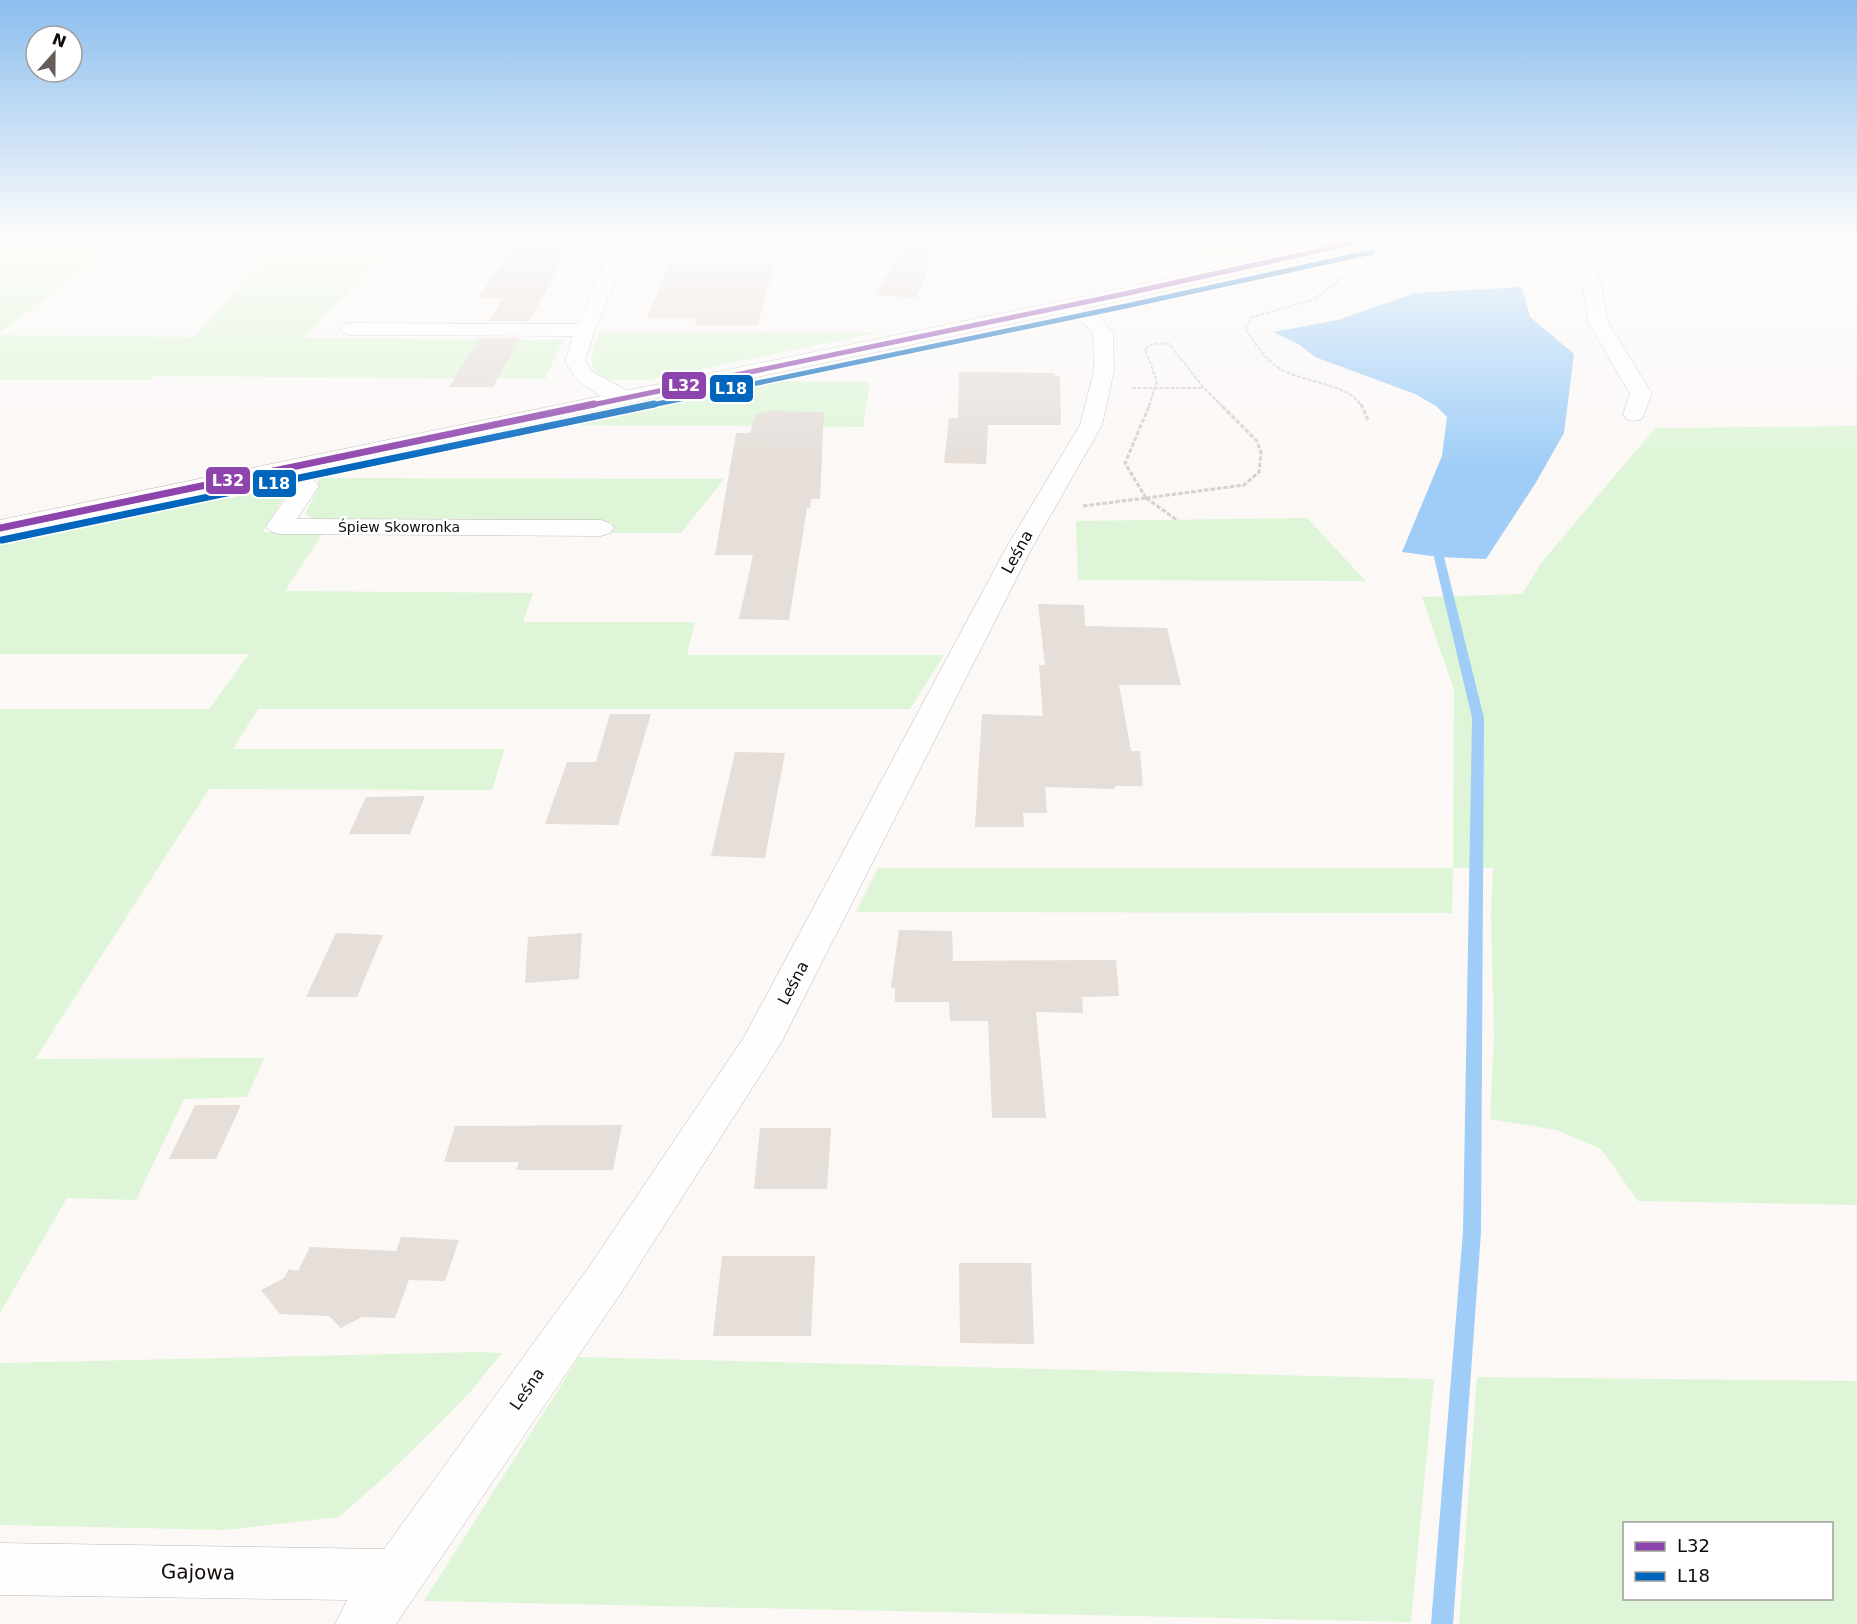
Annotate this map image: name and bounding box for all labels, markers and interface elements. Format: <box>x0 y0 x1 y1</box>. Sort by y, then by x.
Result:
north arrow <box>24 24 84 84</box>
text: N <box>50 29 69 52</box>
line badge: L32 <box>661 371 707 400</box>
line badge: L18 <box>709 374 754 403</box>
text: L32 <box>668 376 700 395</box>
text: L18 <box>715 379 747 398</box>
line badge: L32 <box>205 466 251 495</box>
line badge: L18 <box>252 469 297 498</box>
text: L32 <box>212 471 244 490</box>
text: L18 <box>258 474 290 493</box>
street label: Śpiew Skowronka <box>338 518 460 535</box>
street label: Leśna <box>997 527 1037 577</box>
street label: Leśna <box>774 958 812 1008</box>
street label: Leśna <box>506 1364 548 1414</box>
legend <box>1623 1522 1833 1600</box>
text: L32 <box>1677 1535 1710 1556</box>
street label: Gajowa <box>161 1559 235 1585</box>
text: L18 <box>1677 1565 1710 1586</box>

